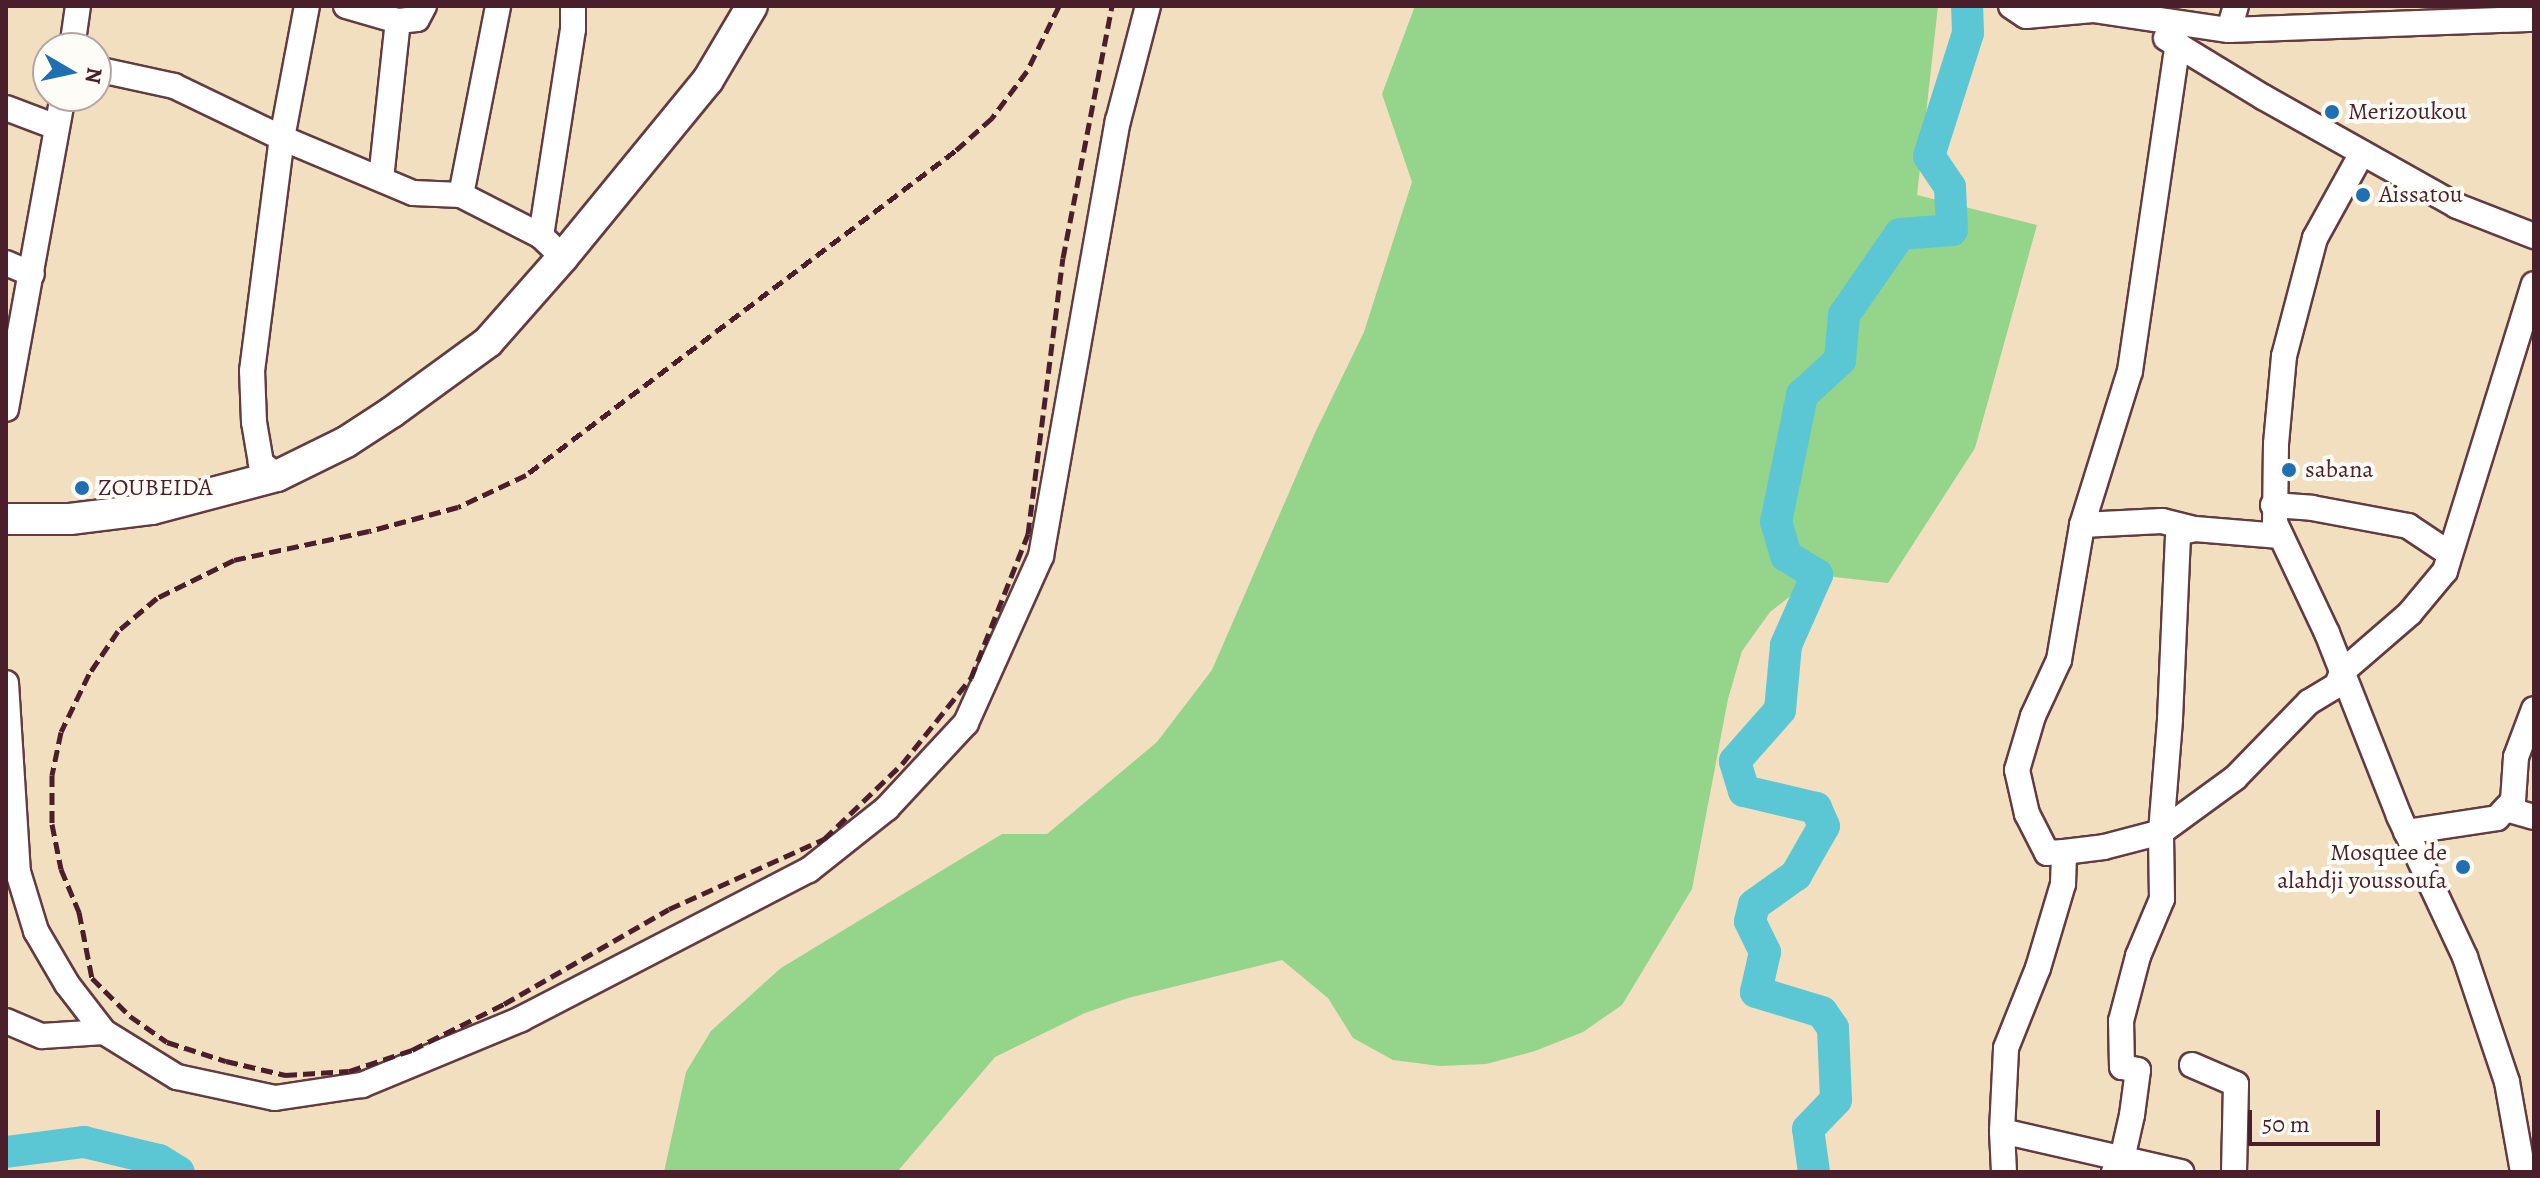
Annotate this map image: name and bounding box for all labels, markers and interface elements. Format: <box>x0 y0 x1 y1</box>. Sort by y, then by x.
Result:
north arrow <box>32 32 112 112</box>
text: N <box>78 65 110 86</box>
place label: Merizoukou <box>2348 98 2467 126</box>
marker: Merizoukou <box>2323 103 2341 121</box>
place label: Aissatou <box>2379 181 2463 209</box>
marker: Aissatou <box>2354 186 2372 204</box>
place label: sabana <box>2305 456 2374 484</box>
marker: sabana <box>2280 461 2298 479</box>
place label: ZOUBEIDA <box>98 474 212 502</box>
marker: ZOUBEIDA <box>73 479 91 497</box>
place label: Mosquee de alahdji youssoufa <box>2277 839 2447 895</box>
marker: Mosquee de alahdji youssoufa <box>2454 858 2472 876</box>
scale bar <box>2252 1094 2384 1144</box>
text: 50 m <box>2262 1108 2310 1140</box>

